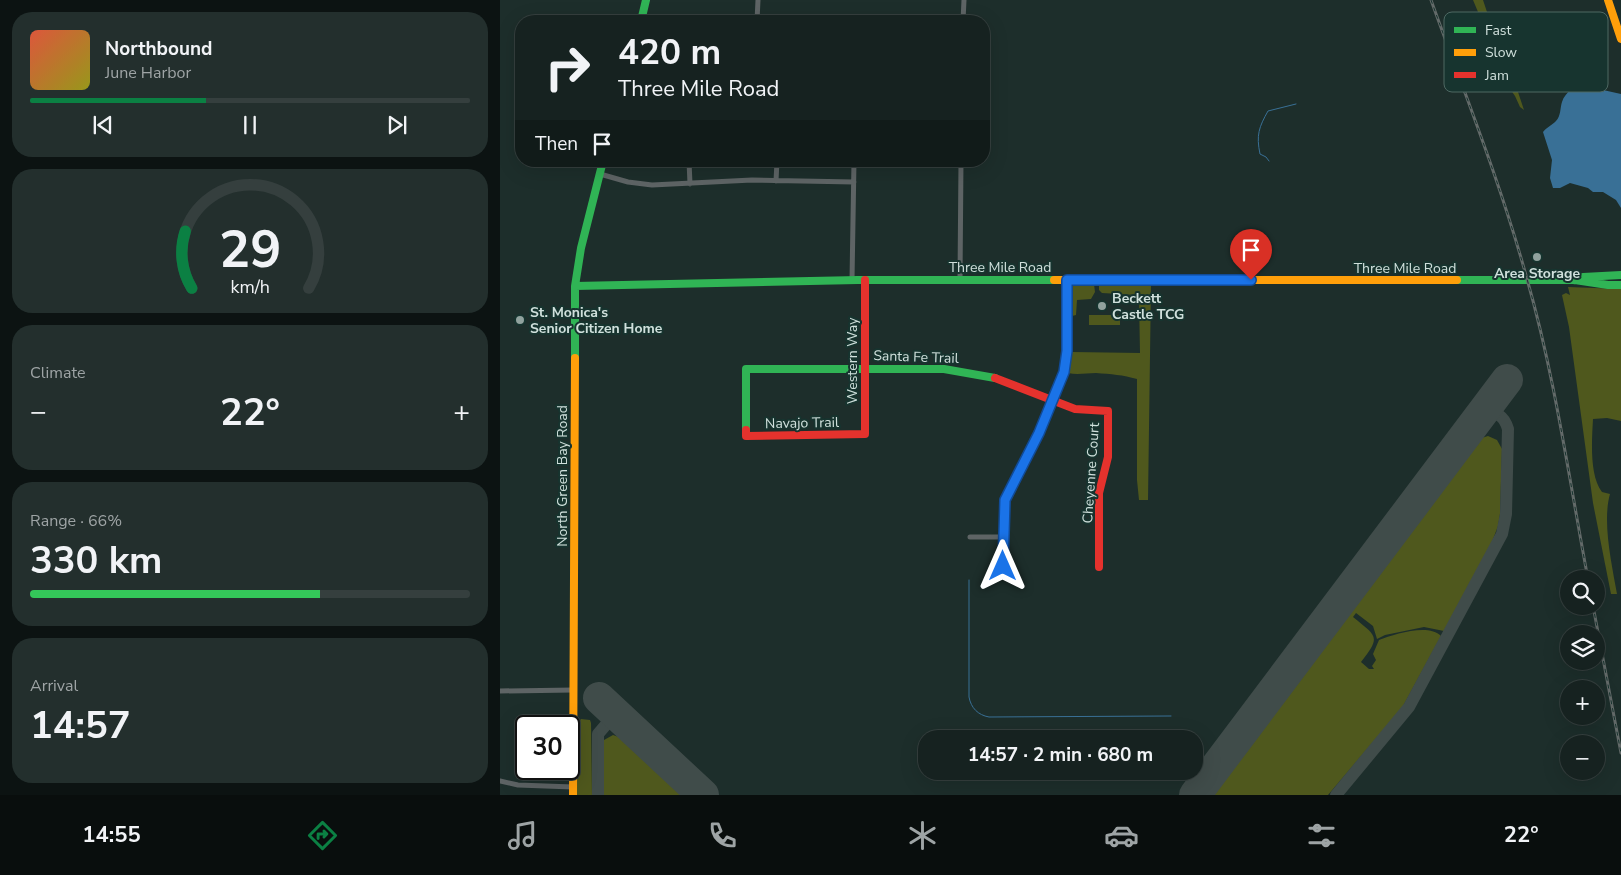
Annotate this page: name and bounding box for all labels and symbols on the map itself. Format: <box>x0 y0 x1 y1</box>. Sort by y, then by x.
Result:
legend <box>1444 12 1608 92</box>
text: Fast <box>1485 21 1511 40</box>
text: Slow <box>1485 43 1517 62</box>
text: Jam <box>1484 66 1509 85</box>
pin <box>1230 229 1272 280</box>
marker: Area Storage <box>1531 251 1543 263</box>
street label: Three Mile Road <box>949 258 1051 277</box>
street label: Three Mile Road <box>1354 259 1456 278</box>
place label: Area Storage <box>1494 264 1580 283</box>
place label: Beckett Castle TCG <box>1112 289 1184 324</box>
marker: Beckett Castle TCG <box>1096 300 1108 312</box>
place label: St. Monica's Senior Citizen Home <box>530 303 663 338</box>
marker: St. Monica's Senior Citizen Home <box>514 314 526 326</box>
street label: Western Way <box>843 317 862 404</box>
street label: Santa Fe Trail <box>873 346 960 368</box>
street label: North Green Bay Road <box>553 405 572 547</box>
street label: Navajo Trail <box>765 413 840 433</box>
street label: Cheyenne Court <box>1078 422 1104 524</box>
position arrow <box>976 539 1028 591</box>
speed limit sign: 30 <box>515 715 580 780</box>

